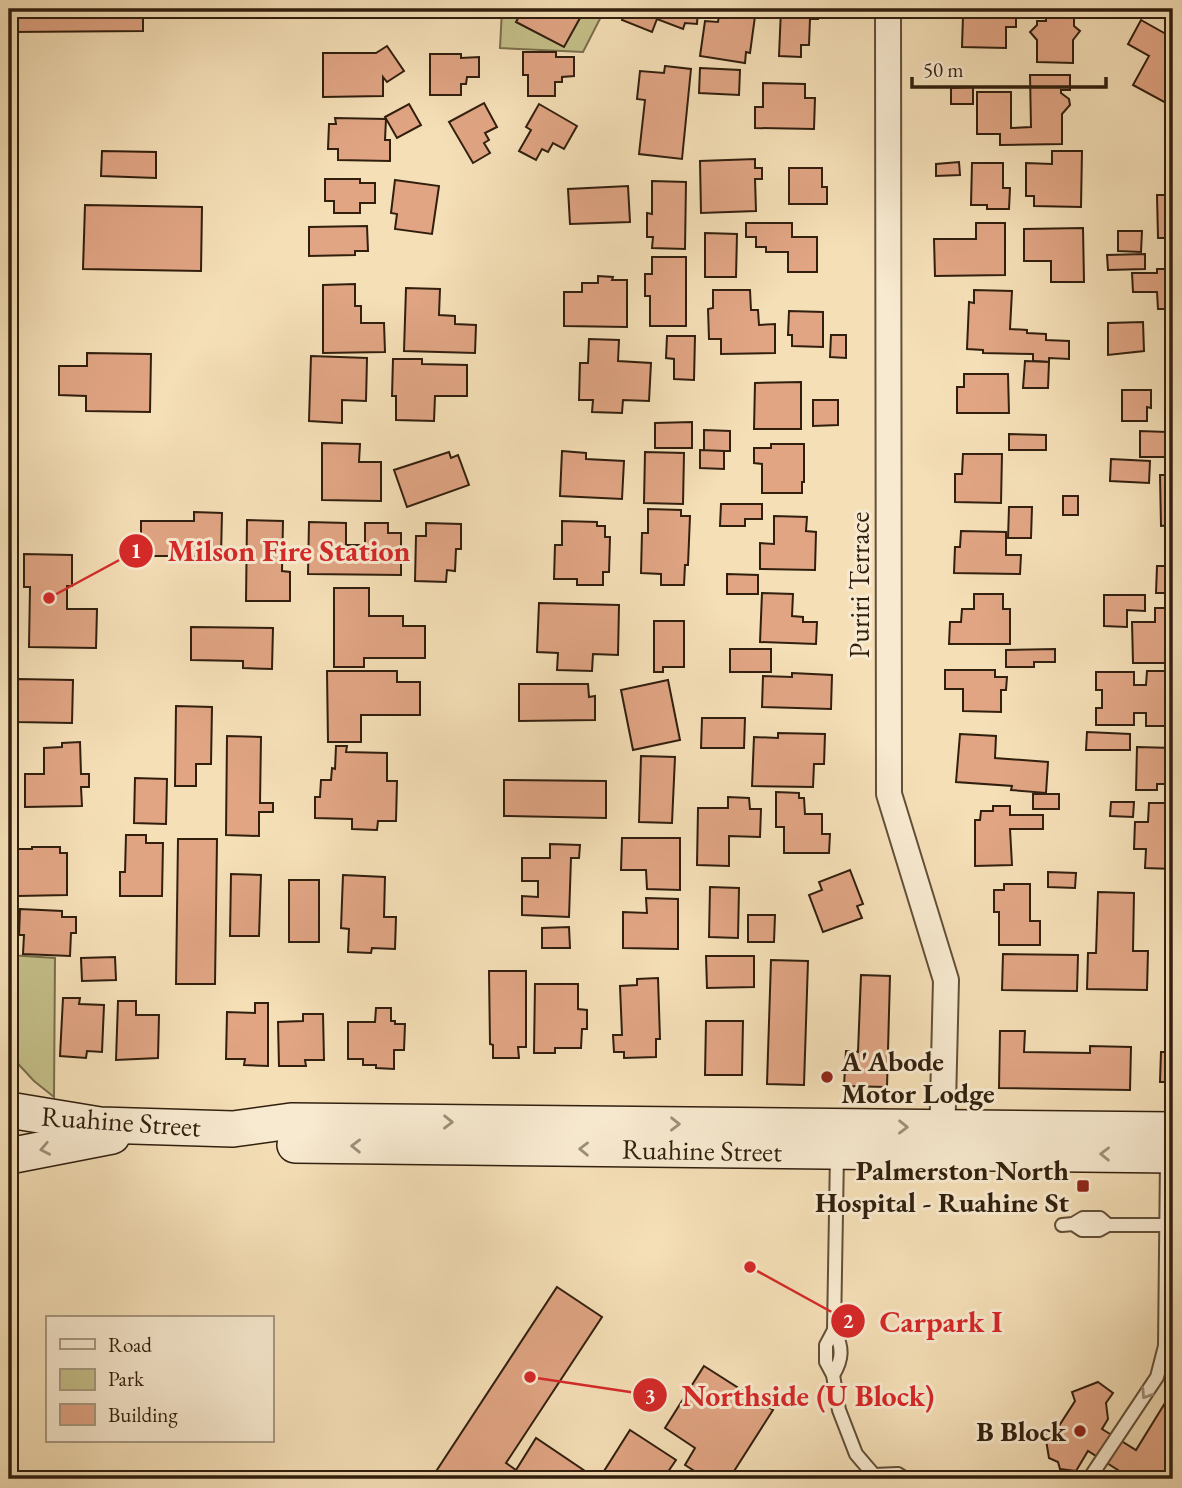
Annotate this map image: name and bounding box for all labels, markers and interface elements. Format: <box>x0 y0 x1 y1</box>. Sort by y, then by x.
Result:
scale bar <box>912 46 1107 90</box>
text: 50 m <box>923 56 964 83</box>
street label: Puriri Terrace <box>841 512 877 658</box>
callout: Milson Fire Station <box>118 525 424 576</box>
text: Milson Fire Station <box>167 531 411 570</box>
text: 1 <box>130 537 142 564</box>
place label: A'Abode Motor Lodge <box>840 1043 995 1111</box>
marker: A'Abode Motor Lodge <box>819 1069 835 1085</box>
street label: Ruahine Street <box>40 1097 202 1145</box>
one-way arrow <box>443 1114 454 1130</box>
one-way arrow <box>671 1116 681 1132</box>
one-way arrow <box>898 1119 909 1134</box>
street label: Ruahine Street <box>622 1131 783 1169</box>
one-way arrow <box>350 1138 361 1154</box>
one-way arrow <box>39 1141 51 1156</box>
one-way arrow <box>578 1141 588 1157</box>
one-way arrow <box>1099 1146 1110 1162</box>
place label: Palmerston North Hospital - Ruahine St <box>815 1152 1069 1220</box>
marker: Palmerston North Hospital - Ruahine St <box>1075 1178 1091 1194</box>
callout: Carpark I <box>830 1296 1016 1347</box>
text: Carpark I <box>880 1302 1003 1341</box>
text: 2 <box>842 1307 854 1334</box>
legend <box>46 1316 273 1442</box>
text: Road <box>108 1331 152 1358</box>
text: Park <box>108 1365 145 1392</box>
callout: Northside (U Block) <box>633 1370 948 1421</box>
text: Northside (U Block) <box>682 1376 934 1415</box>
text: 3 <box>644 1382 656 1409</box>
one-way arrow <box>1141 1386 1154 1399</box>
text: Building <box>108 1401 178 1428</box>
place label: B Block <box>976 1413 1067 1449</box>
marker: B Block <box>1072 1423 1088 1439</box>

